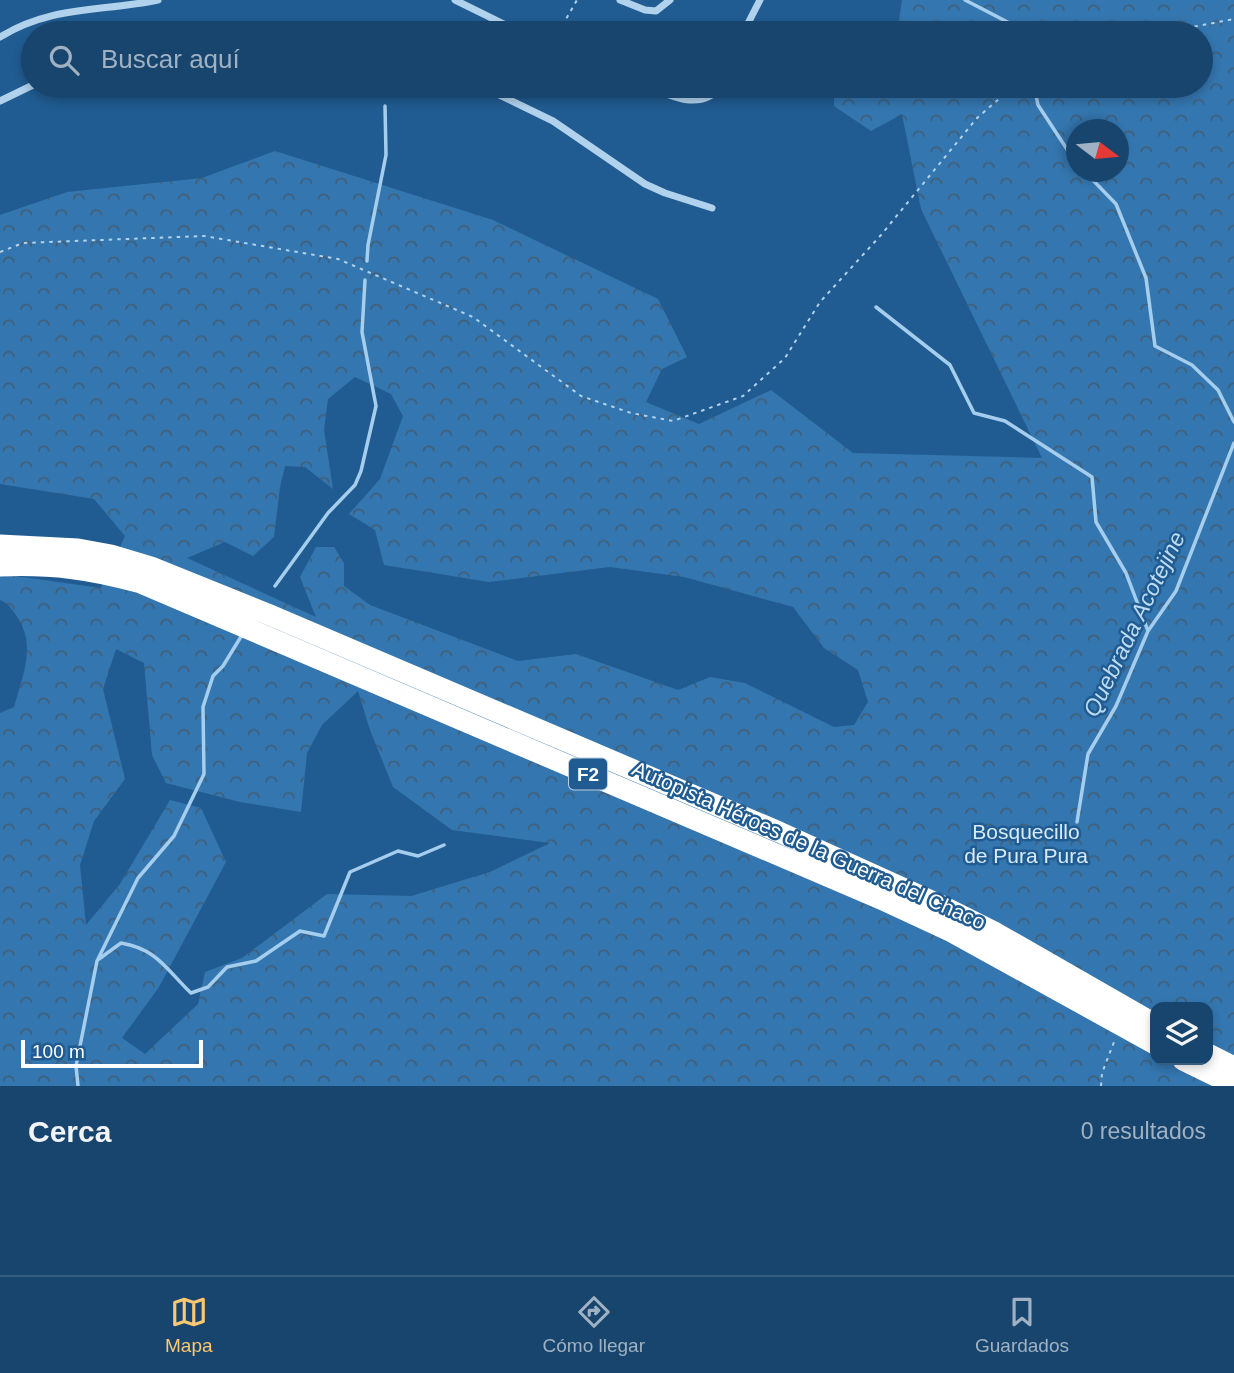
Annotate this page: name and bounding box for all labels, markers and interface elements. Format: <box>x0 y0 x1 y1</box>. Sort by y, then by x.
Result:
search box <box>21 21 1213 98</box>
icon: search <box>45 41 83 79</box>
text: Buscar aquí <box>101 44 240 74</box>
north arrow <box>1066 119 1129 182</box>
water label: Quebrada Acotejine <box>1078 527 1190 721</box>
street label: Autopista Héroes de la Guerra del Chaco <box>629 756 989 934</box>
road number: F2 <box>569 758 607 790</box>
park label: Bosquecillo de Pura Pura <box>964 820 1088 867</box>
map controls <box>1150 1002 1213 1065</box>
button: layers <box>1150 1002 1213 1065</box>
scale bar <box>21 1037 203 1069</box>
text: 100 m <box>32 1041 85 1062</box>
text: Cerca <box>28 1115 111 1148</box>
text: 0 resultados <box>1081 1118 1206 1144</box>
tab: Mapa <box>165 1293 213 1357</box>
tab: Cómo llegar <box>543 1293 645 1357</box>
tab: Guardados <box>975 1293 1069 1357</box>

